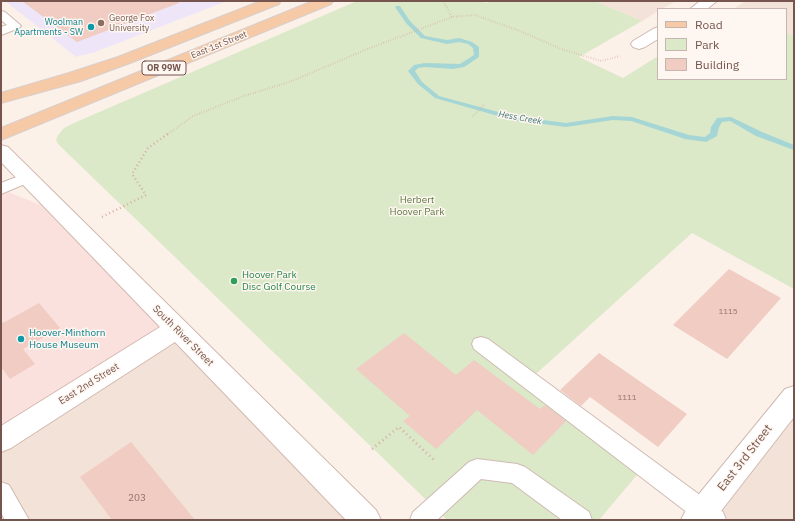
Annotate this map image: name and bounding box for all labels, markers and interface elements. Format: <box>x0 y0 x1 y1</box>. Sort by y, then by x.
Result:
legend <box>657 8 787 80</box>
place label: George Fox University <box>109 13 154 34</box>
place label: Woolman Apartments - SW <box>14 17 83 38</box>
text: Road <box>695 17 723 32</box>
marker: George Fox University <box>96 18 106 28</box>
marker: Woolman Apartments - SW <box>86 22 96 32</box>
street label: East 1st Street <box>189 29 249 61</box>
text: Park <box>695 37 719 52</box>
text: Building <box>695 57 739 72</box>
road number: OR 99W <box>142 61 186 75</box>
water label: Hess Creek <box>497 109 543 127</box>
park label: Herbert Hoover Park <box>390 194 444 218</box>
place label: Hoover Park Disc Golf Course <box>242 269 316 292</box>
marker: Hoover Park Disc Golf Course <box>229 276 239 286</box>
street label: South River Street <box>150 303 216 369</box>
house number: 1115 <box>718 307 738 317</box>
place label: Hoover-Minthorn House Museum <box>29 327 105 350</box>
marker: Hoover-Minthorn House Museum <box>16 334 26 344</box>
street label: East 2nd Street <box>57 361 121 407</box>
house number: 1111 <box>617 393 637 403</box>
street label: East 3rd Street <box>715 422 775 494</box>
house number: 203 <box>128 492 146 504</box>

